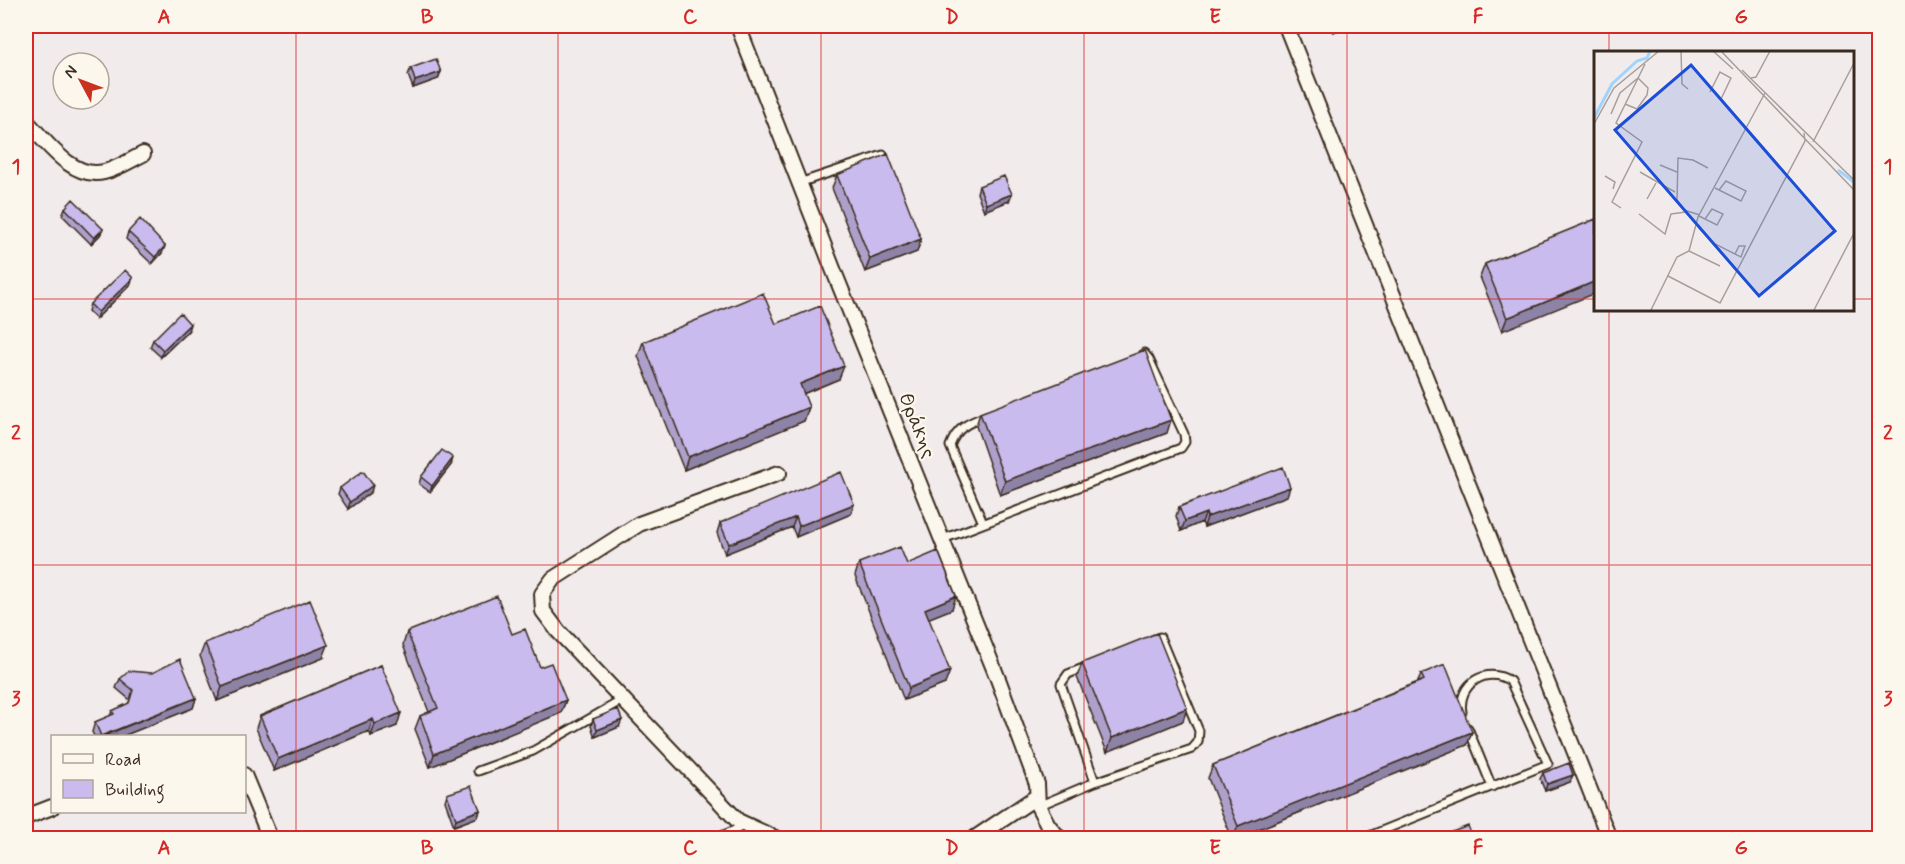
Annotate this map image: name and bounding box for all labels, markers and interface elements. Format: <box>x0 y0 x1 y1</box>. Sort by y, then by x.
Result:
text: A <box>157 4 171 31</box>
text: B <box>421 4 434 31</box>
text: C <box>683 4 698 31</box>
text: D <box>945 4 959 31</box>
text: E <box>1209 4 1221 31</box>
text: F <box>1473 4 1484 31</box>
text: G <box>1734 4 1748 31</box>
north arrow <box>51 51 111 111</box>
inset map <box>1594 51 1854 310</box>
text: N <box>59 61 82 83</box>
text: 1 <box>12 154 20 181</box>
text: 1 <box>1884 154 1892 181</box>
street label: Θράκης <box>891 389 942 463</box>
text: 2 <box>11 420 21 447</box>
text: 2 <box>1883 420 1893 447</box>
text: 3 <box>11 686 21 713</box>
text: 3 <box>1883 686 1893 713</box>
legend <box>51 735 246 813</box>
text: Road <box>105 748 141 772</box>
text: Building <box>105 778 165 804</box>
text: A <box>157 835 171 862</box>
text: B <box>421 835 434 862</box>
text: C <box>683 835 698 862</box>
text: D <box>945 835 959 862</box>
text: E <box>1209 835 1221 862</box>
text: F <box>1473 835 1484 862</box>
text: G <box>1734 835 1748 862</box>

